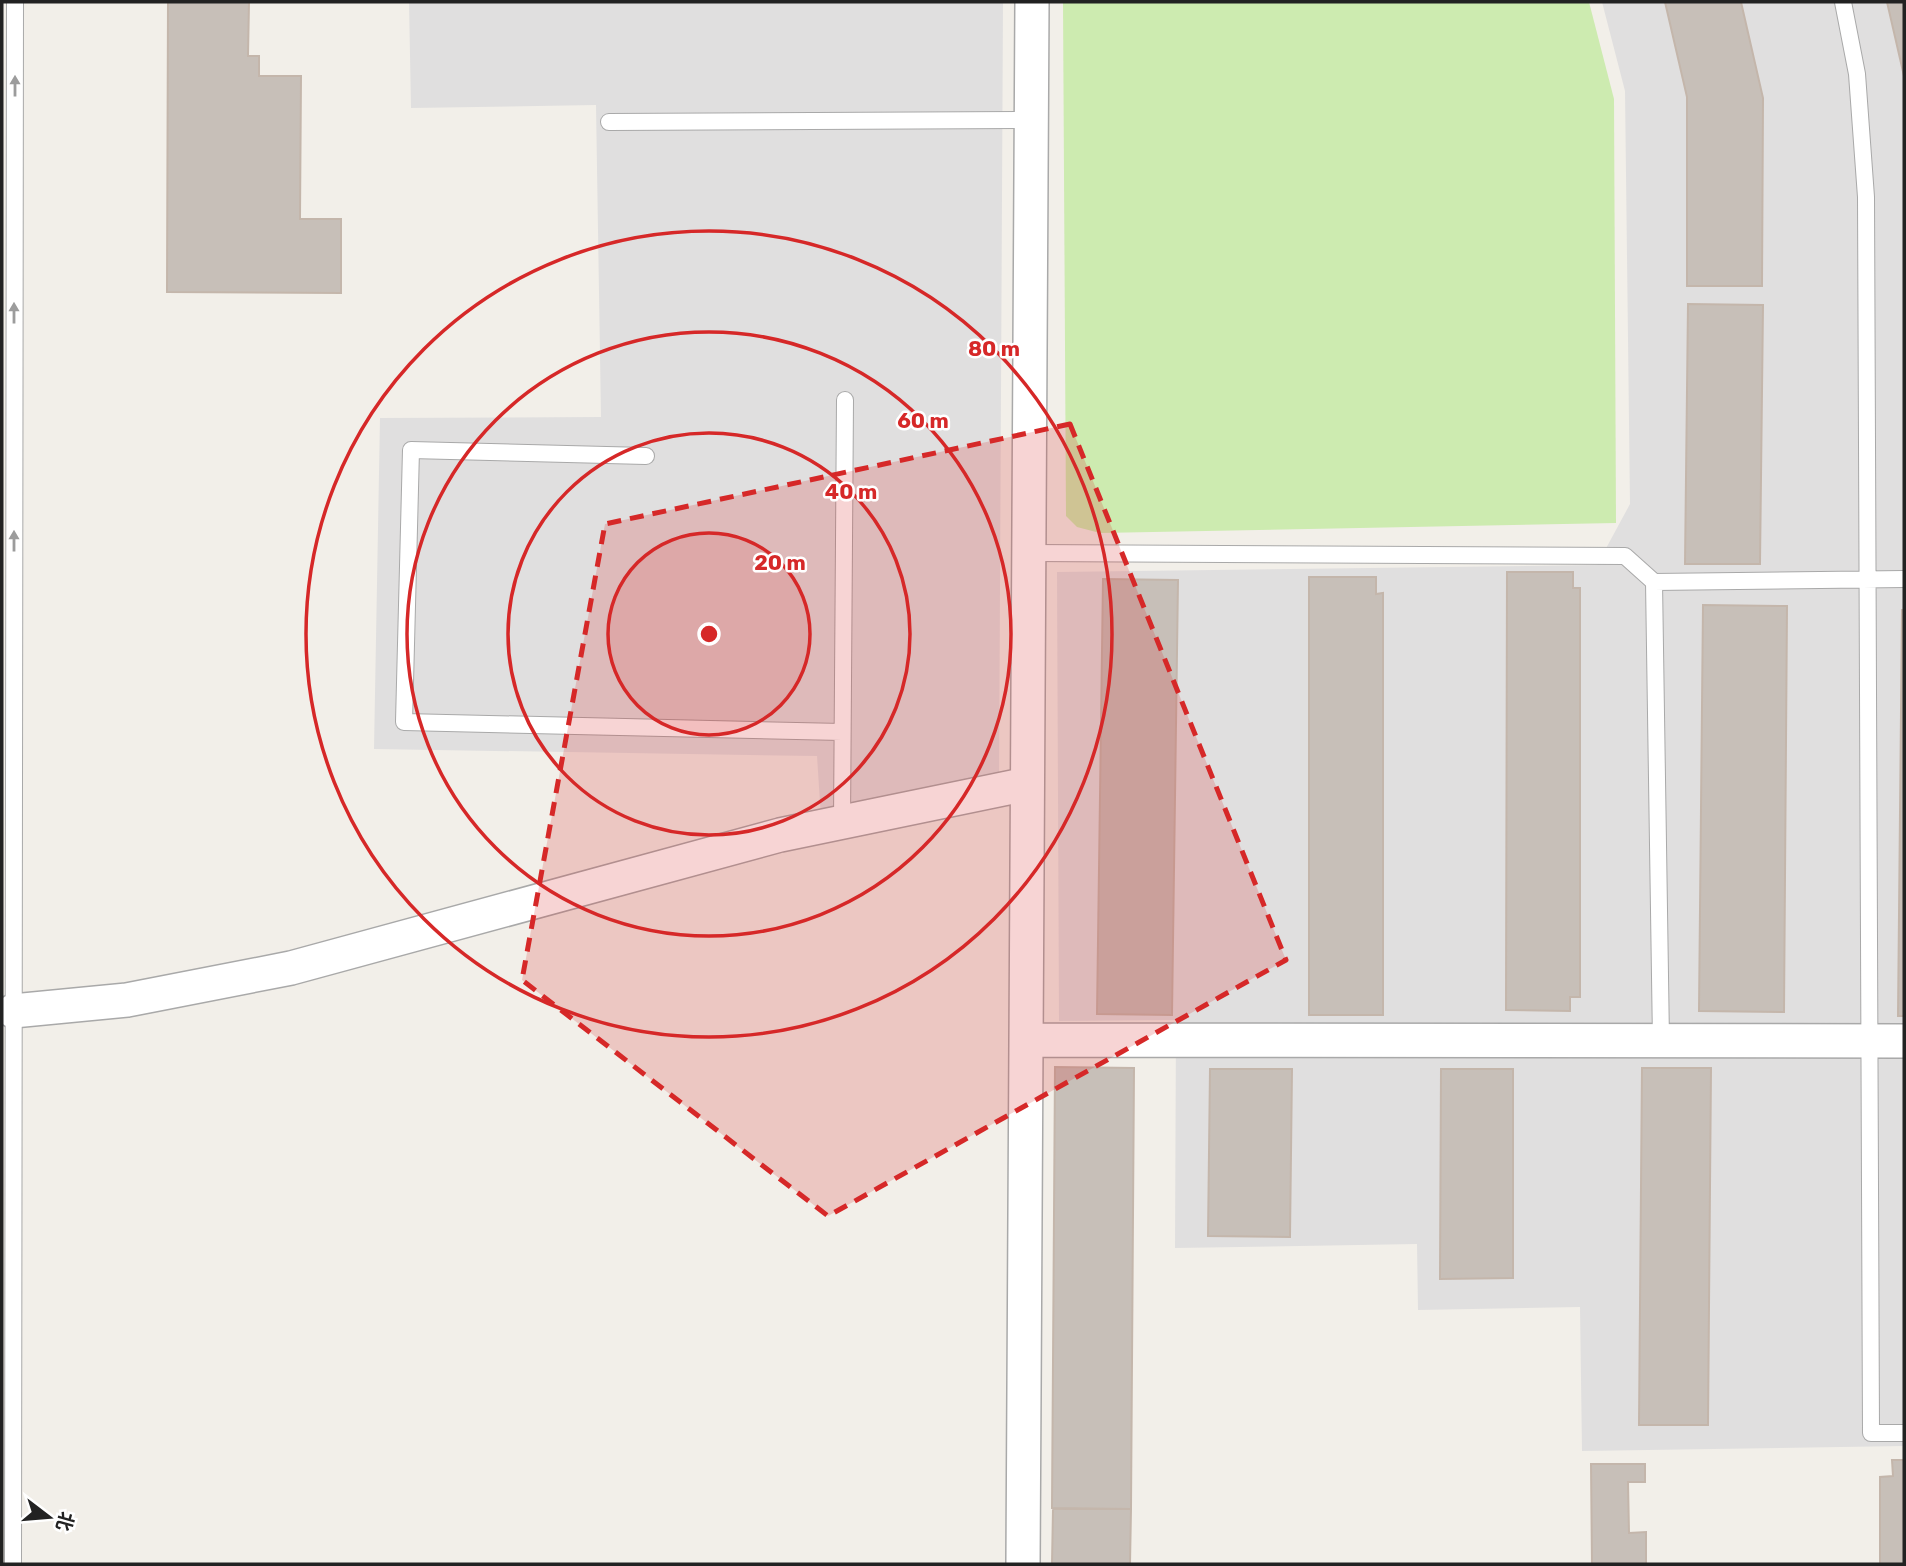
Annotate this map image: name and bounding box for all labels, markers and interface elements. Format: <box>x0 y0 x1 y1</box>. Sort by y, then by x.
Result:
one-way arrow <box>9 74 21 96</box>
one-way arrow <box>8 302 20 324</box>
text: 80 m <box>968 336 1020 361</box>
text: 60 m <box>897 408 949 433</box>
text: 40 m <box>825 479 877 504</box>
one-way arrow <box>8 529 20 551</box>
text: 20 m <box>754 550 806 575</box>
centre of rings <box>697 622 721 646</box>
north arrow <box>14 1482 84 1552</box>
text: 北 <box>51 1509 79 1534</box>

